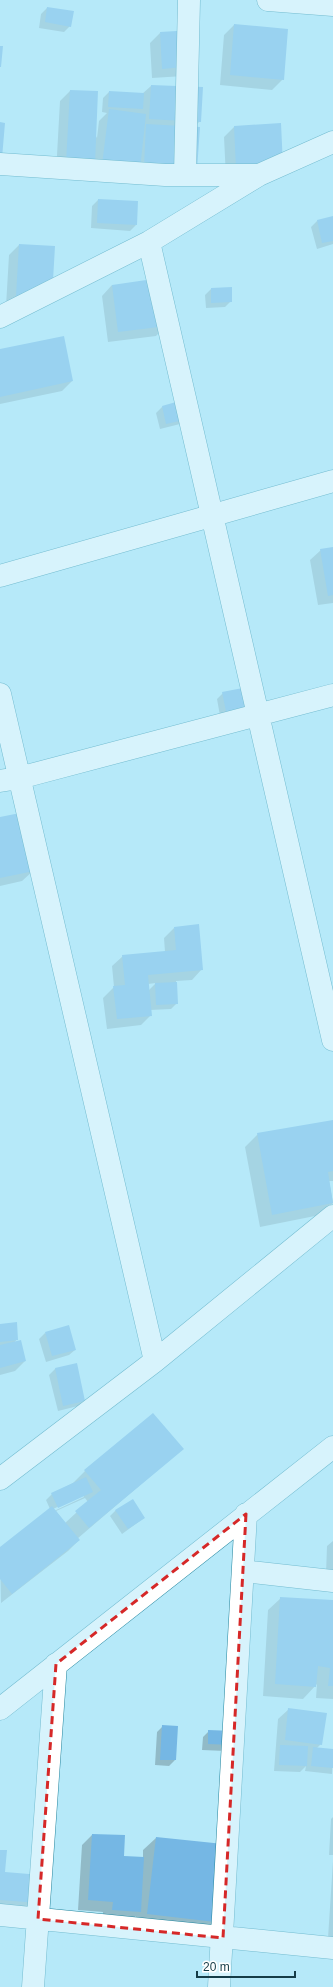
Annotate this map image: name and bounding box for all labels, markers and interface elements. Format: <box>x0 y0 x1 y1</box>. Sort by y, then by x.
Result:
scale bar <box>197 1953 295 1979</box>
text: 20 m <box>203 1960 230 1974</box>

